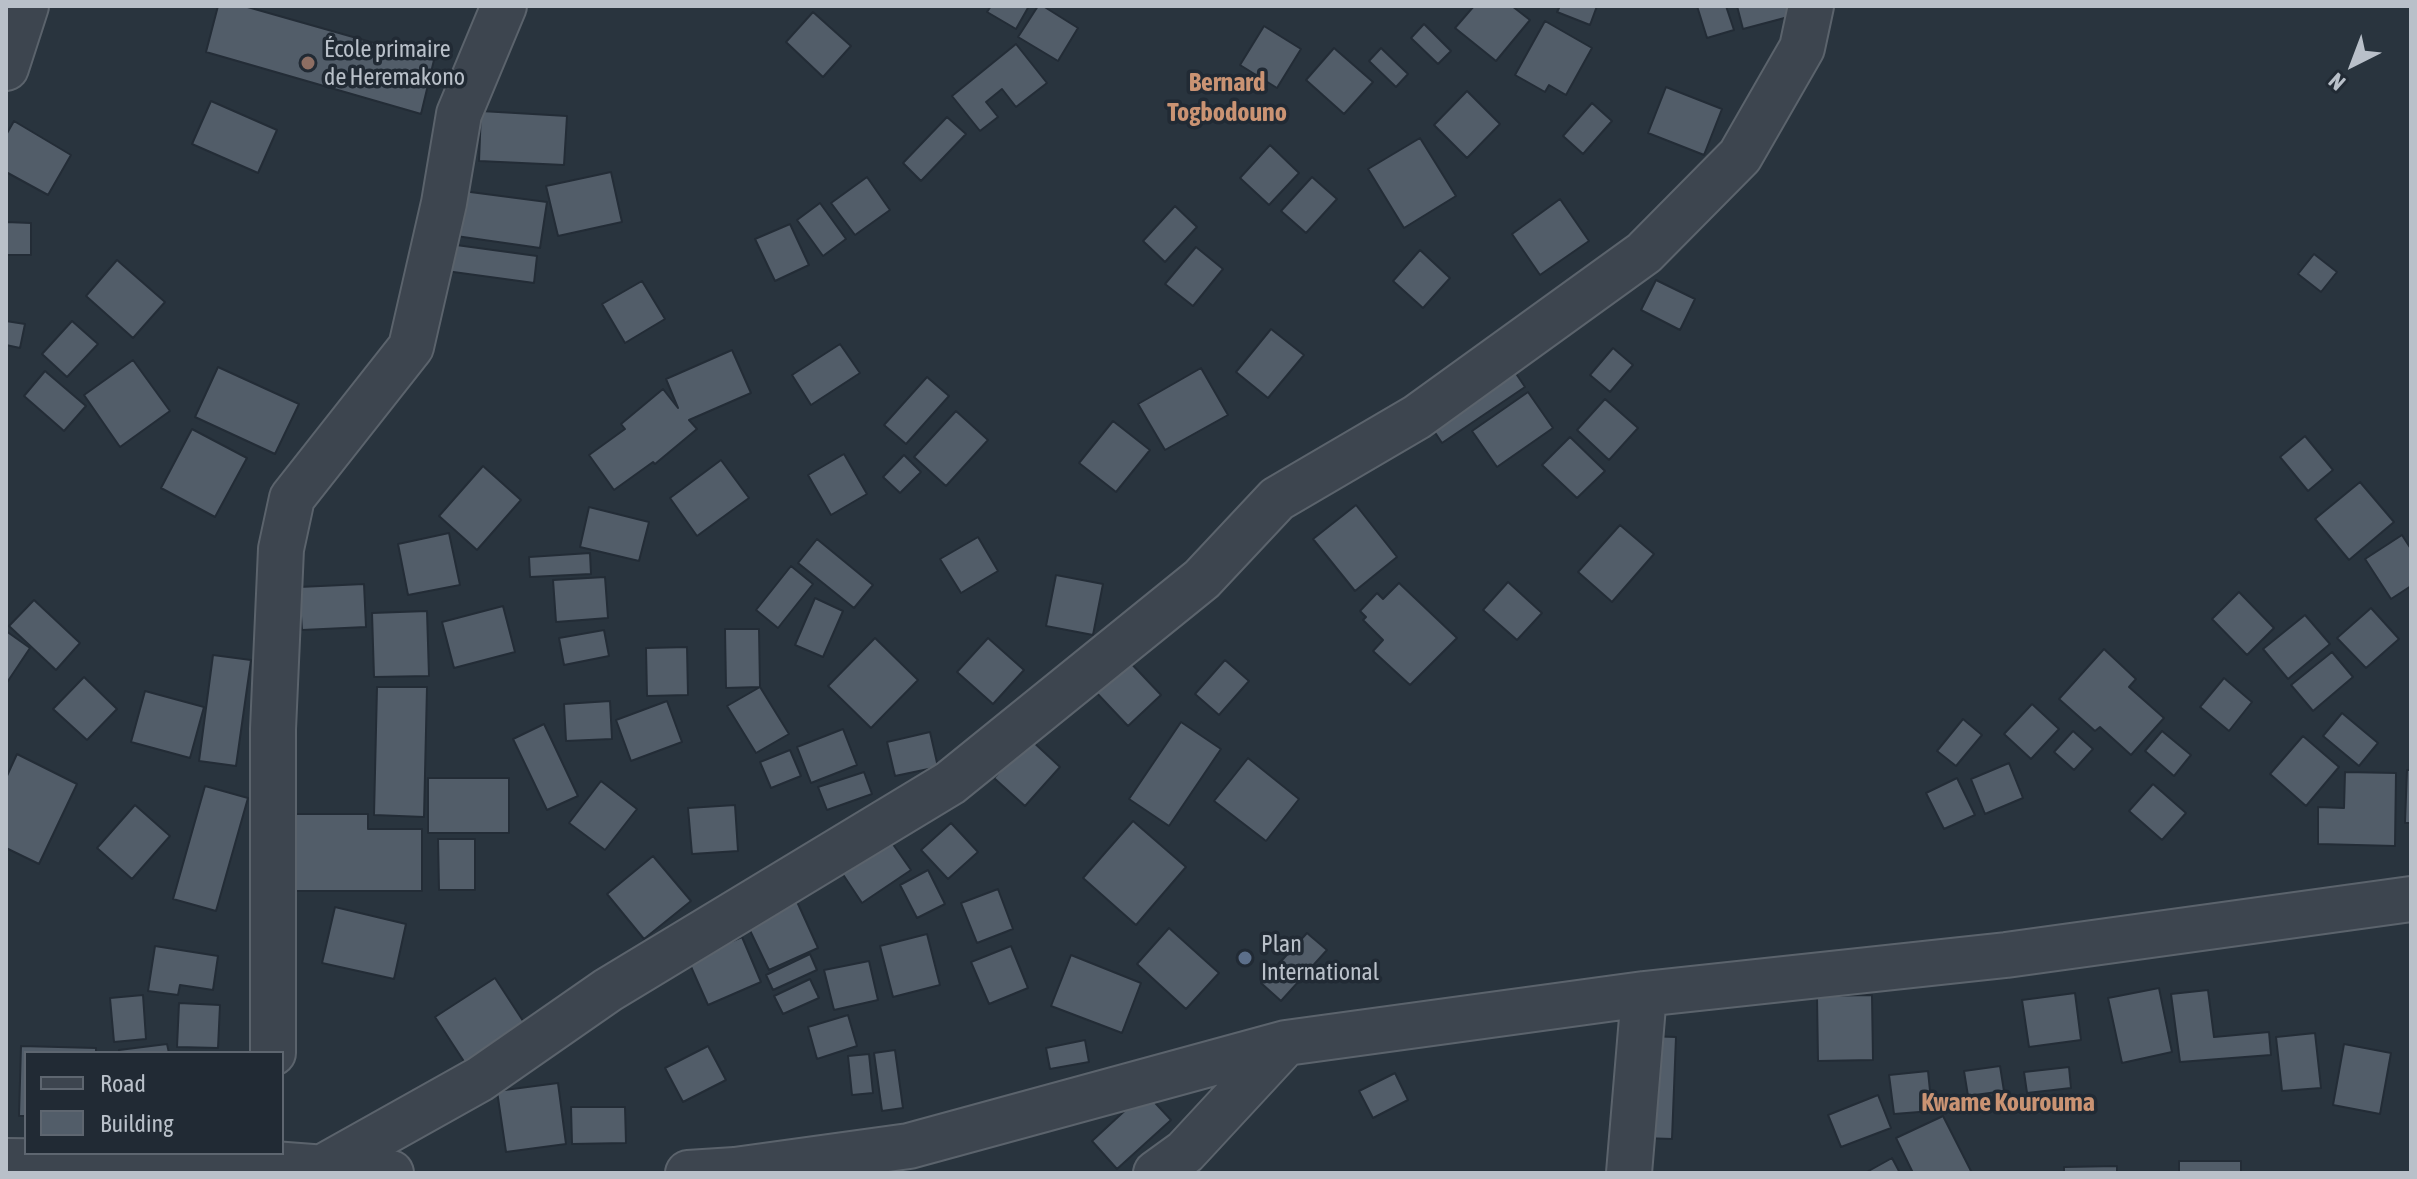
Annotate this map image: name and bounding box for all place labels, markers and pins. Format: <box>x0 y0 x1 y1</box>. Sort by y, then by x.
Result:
place label: École primaire de Heremakono <box>324 35 465 91</box>
marker: École primaire de Heremakono <box>299 54 317 72</box>
place label: Plan International <box>1261 930 1379 986</box>
marker: Plan International <box>1236 949 1254 967</box>

